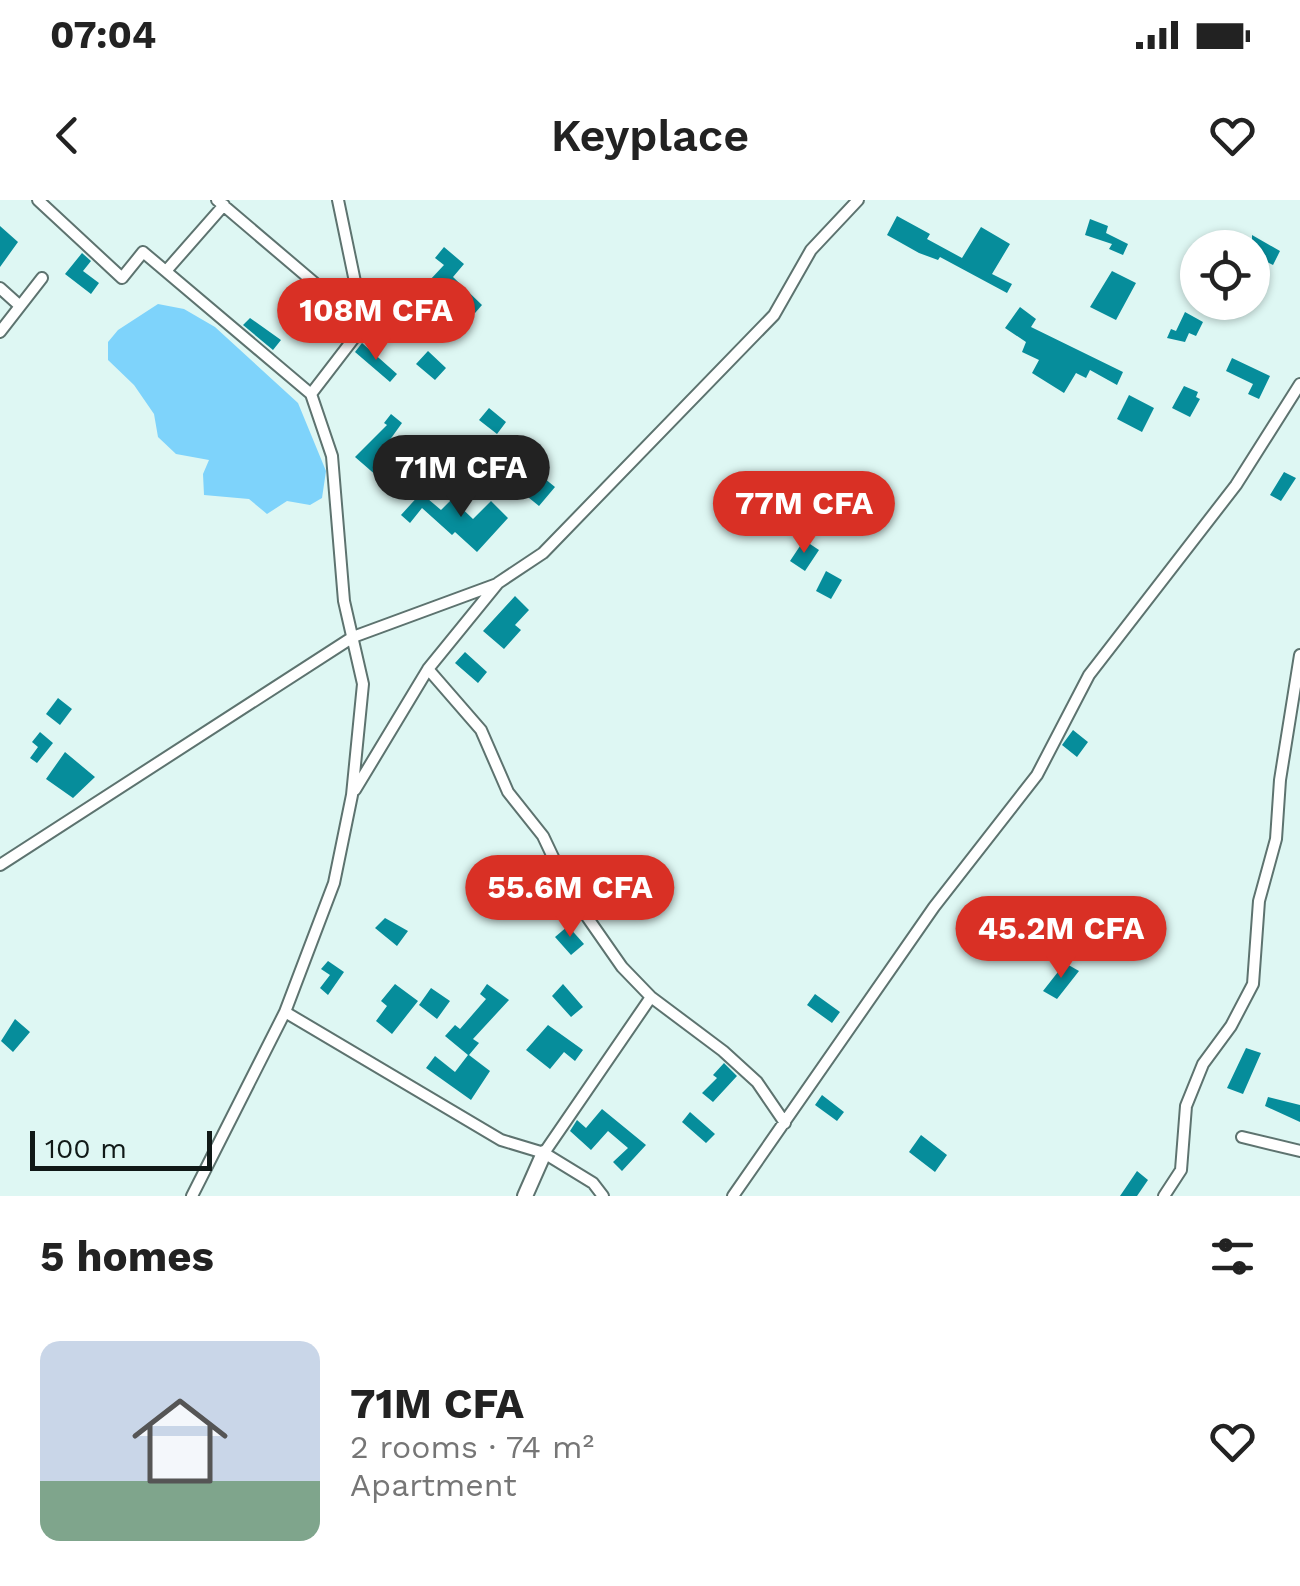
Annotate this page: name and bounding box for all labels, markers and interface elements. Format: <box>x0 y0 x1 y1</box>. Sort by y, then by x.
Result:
text: 07:04 <box>50 13 156 57</box>
icon: back <box>40 108 95 163</box>
icon: heart <box>1205 108 1260 163</box>
text: Keyplace <box>551 109 749 162</box>
map controls <box>1180 230 1270 320</box>
button: locate <box>1180 230 1270 320</box>
pin: 108M CFA <box>273 278 479 363</box>
text: 108M CFA <box>299 291 453 329</box>
pin: 71M CFA <box>369 435 553 520</box>
text: 71M CFA <box>395 448 527 486</box>
pin: 77M CFA <box>712 471 896 556</box>
text: 77M CFA <box>735 484 873 522</box>
pin: 55.6M CFA <box>456 855 684 940</box>
text: 55.6M CFA <box>487 868 653 906</box>
pin: 45.2M CFA <box>947 896 1175 981</box>
text: 45.2M CFA <box>978 909 1144 947</box>
scale bar <box>30 1126 212 1170</box>
text: 100 m <box>45 1132 127 1165</box>
icon: filters <box>1205 1229 1260 1284</box>
text: 5 homes <box>40 1232 214 1281</box>
text: 71M CFA <box>350 1379 524 1428</box>
icon: home <box>120 1381 240 1501</box>
icon: heart <box>1205 1414 1260 1469</box>
text: 2 rooms · 74 m² <box>350 1428 594 1466</box>
text: Apartment <box>350 1466 517 1504</box>

